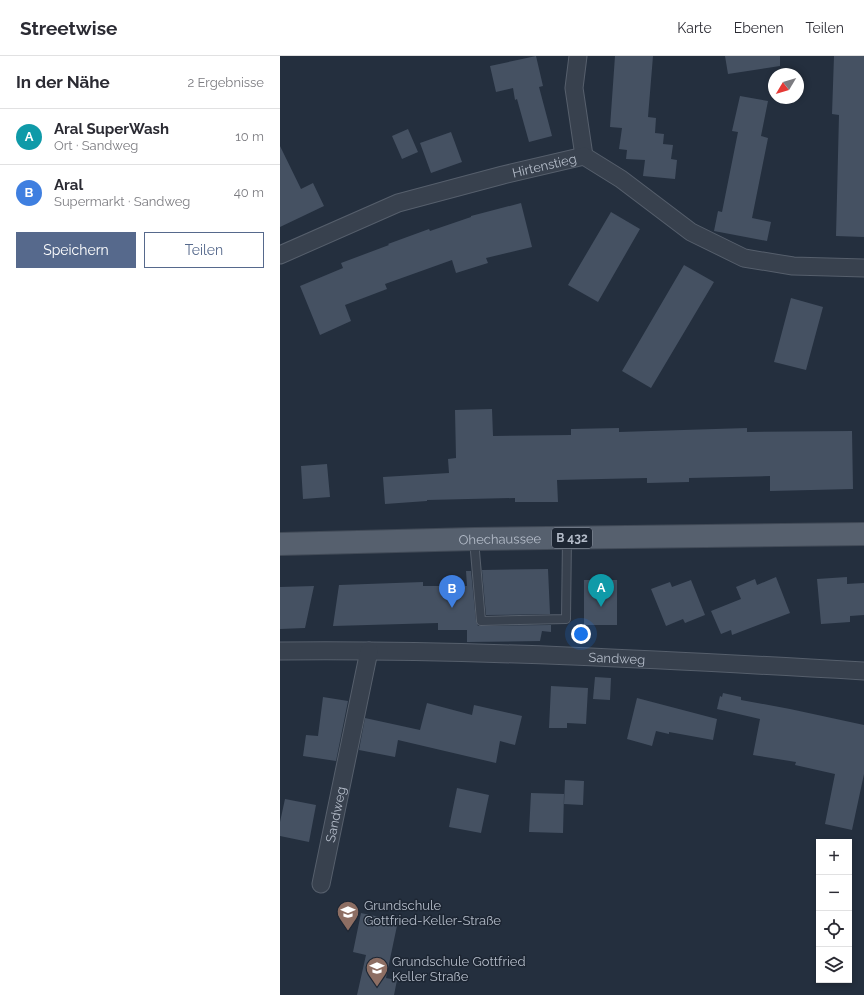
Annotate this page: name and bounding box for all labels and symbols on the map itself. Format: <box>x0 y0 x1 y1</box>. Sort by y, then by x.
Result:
north arrow <box>768 68 804 104</box>
street label: Hirtenstieg <box>511 151 578 180</box>
road number: B 432 <box>552 528 592 548</box>
street label: Ohechaussee <box>459 531 542 547</box>
pin: A <box>588 574 614 607</box>
pin: B <box>439 575 465 608</box>
your location <box>571 624 591 644</box>
street label: Sandweg <box>588 649 646 667</box>
street label: Sandweg <box>322 785 348 844</box>
place label: Grundschule Gottfried-Keller-Straße <box>364 898 501 928</box>
school or university icon: Grundschule Gottfried-Keller-Straße <box>335 899 361 932</box>
place label: Grundschule Gottfried Keller Straße <box>392 954 526 984</box>
school or university icon: Grundschule Gottfried Keller Straße <box>364 955 390 988</box>

